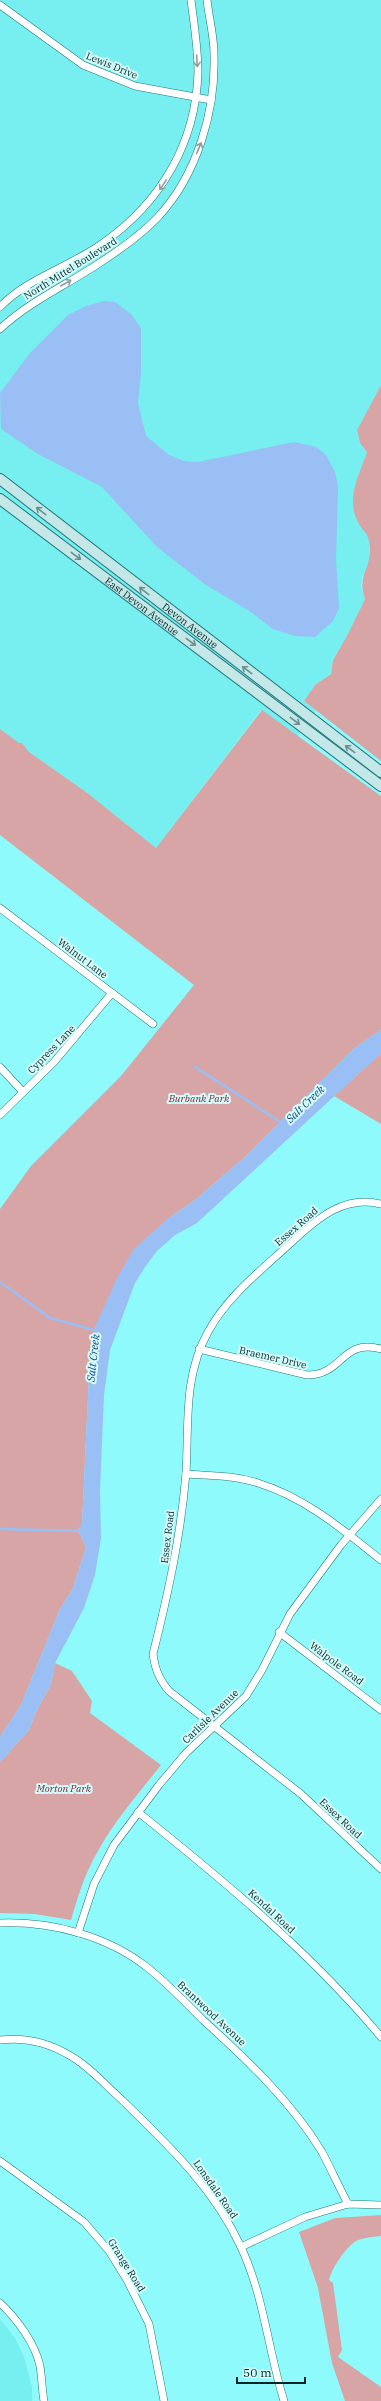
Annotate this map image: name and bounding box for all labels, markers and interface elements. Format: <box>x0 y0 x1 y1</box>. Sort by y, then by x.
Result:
street label: Lewis Drive <box>84 49 140 82</box>
one-way arrow <box>193 54 201 67</box>
one-way arrow <box>196 142 203 154</box>
one-way arrow <box>159 179 167 190</box>
street label: North Mittel Boulevard <box>21 234 119 302</box>
one-way arrow <box>60 278 72 286</box>
one-way arrow <box>35 507 46 515</box>
one-way arrow <box>70 552 81 560</box>
street label: East Devon Avenue <box>102 574 182 639</box>
one-way arrow <box>138 586 149 595</box>
street label: Devon Avenue <box>159 600 221 651</box>
one-way arrow <box>185 638 196 646</box>
one-way arrow <box>241 665 252 674</box>
one-way arrow <box>289 717 300 725</box>
one-way arrow <box>345 744 356 753</box>
street label: Walnut Lane <box>55 935 110 981</box>
street label: Cypress Lane <box>25 1022 78 1076</box>
water label: Salt Creek <box>282 1082 327 1126</box>
park label: Burbank Park <box>168 1092 230 1105</box>
street label: Essex Road <box>272 1204 321 1249</box>
water label: Salt Creek <box>83 1333 102 1384</box>
street label: Braemer Drive <box>238 1343 308 1372</box>
street label: Essex Road <box>158 1510 177 1564</box>
street label: Walpole Road <box>307 1639 366 1688</box>
street label: Carlisle Avenue <box>180 1686 241 1746</box>
park label: Morton Park <box>36 1782 92 1795</box>
street label: Essex Road <box>317 1795 365 1841</box>
street label: Kendal Road <box>246 1886 298 1936</box>
street label: Brantwood Avenue <box>175 1978 249 2049</box>
street label: Lonsdale Road <box>190 2157 241 2221</box>
street label: Grange Road <box>105 2236 148 2294</box>
scale bar <box>237 2359 305 2385</box>
text: 50 m <box>243 2365 272 2380</box>

